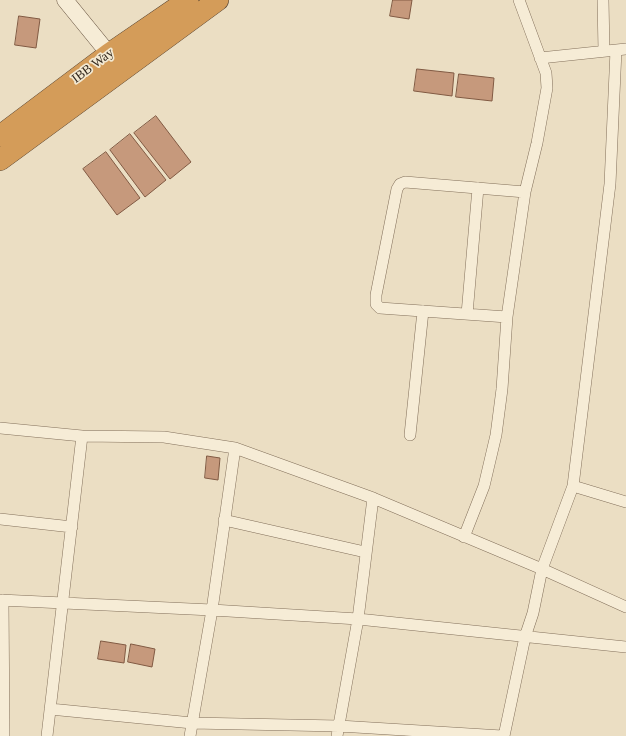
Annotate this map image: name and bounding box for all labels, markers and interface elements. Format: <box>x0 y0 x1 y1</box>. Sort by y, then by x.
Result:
street label: IBB Way <box>69 45 117 87</box>

